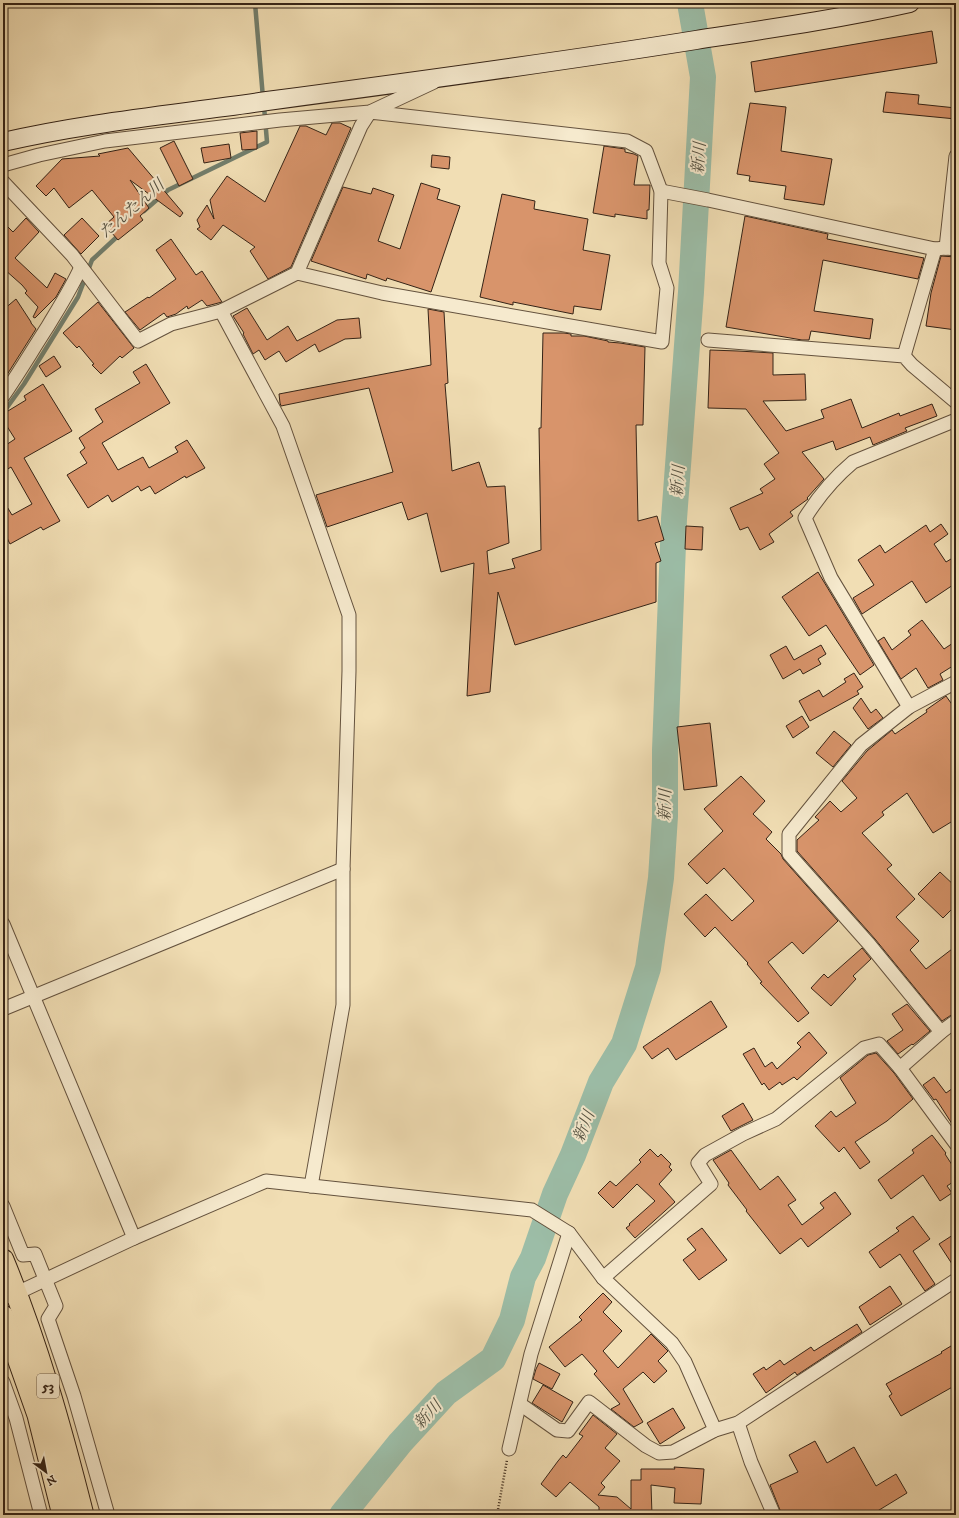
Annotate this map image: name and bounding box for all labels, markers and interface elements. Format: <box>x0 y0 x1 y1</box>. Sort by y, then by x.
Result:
water label: 新川 <box>688 139 710 175</box>
water label: たんたん川 <box>95 174 170 243</box>
water label: 新川 <box>667 462 689 498</box>
water label: 新川 <box>654 787 676 821</box>
water label: 新川 <box>569 1106 600 1145</box>
road number: 53 <box>37 1374 59 1398</box>
water label: 新川 <box>410 1395 447 1433</box>
north arrow <box>26 1452 66 1492</box>
text: N <box>43 1471 58 1488</box>

